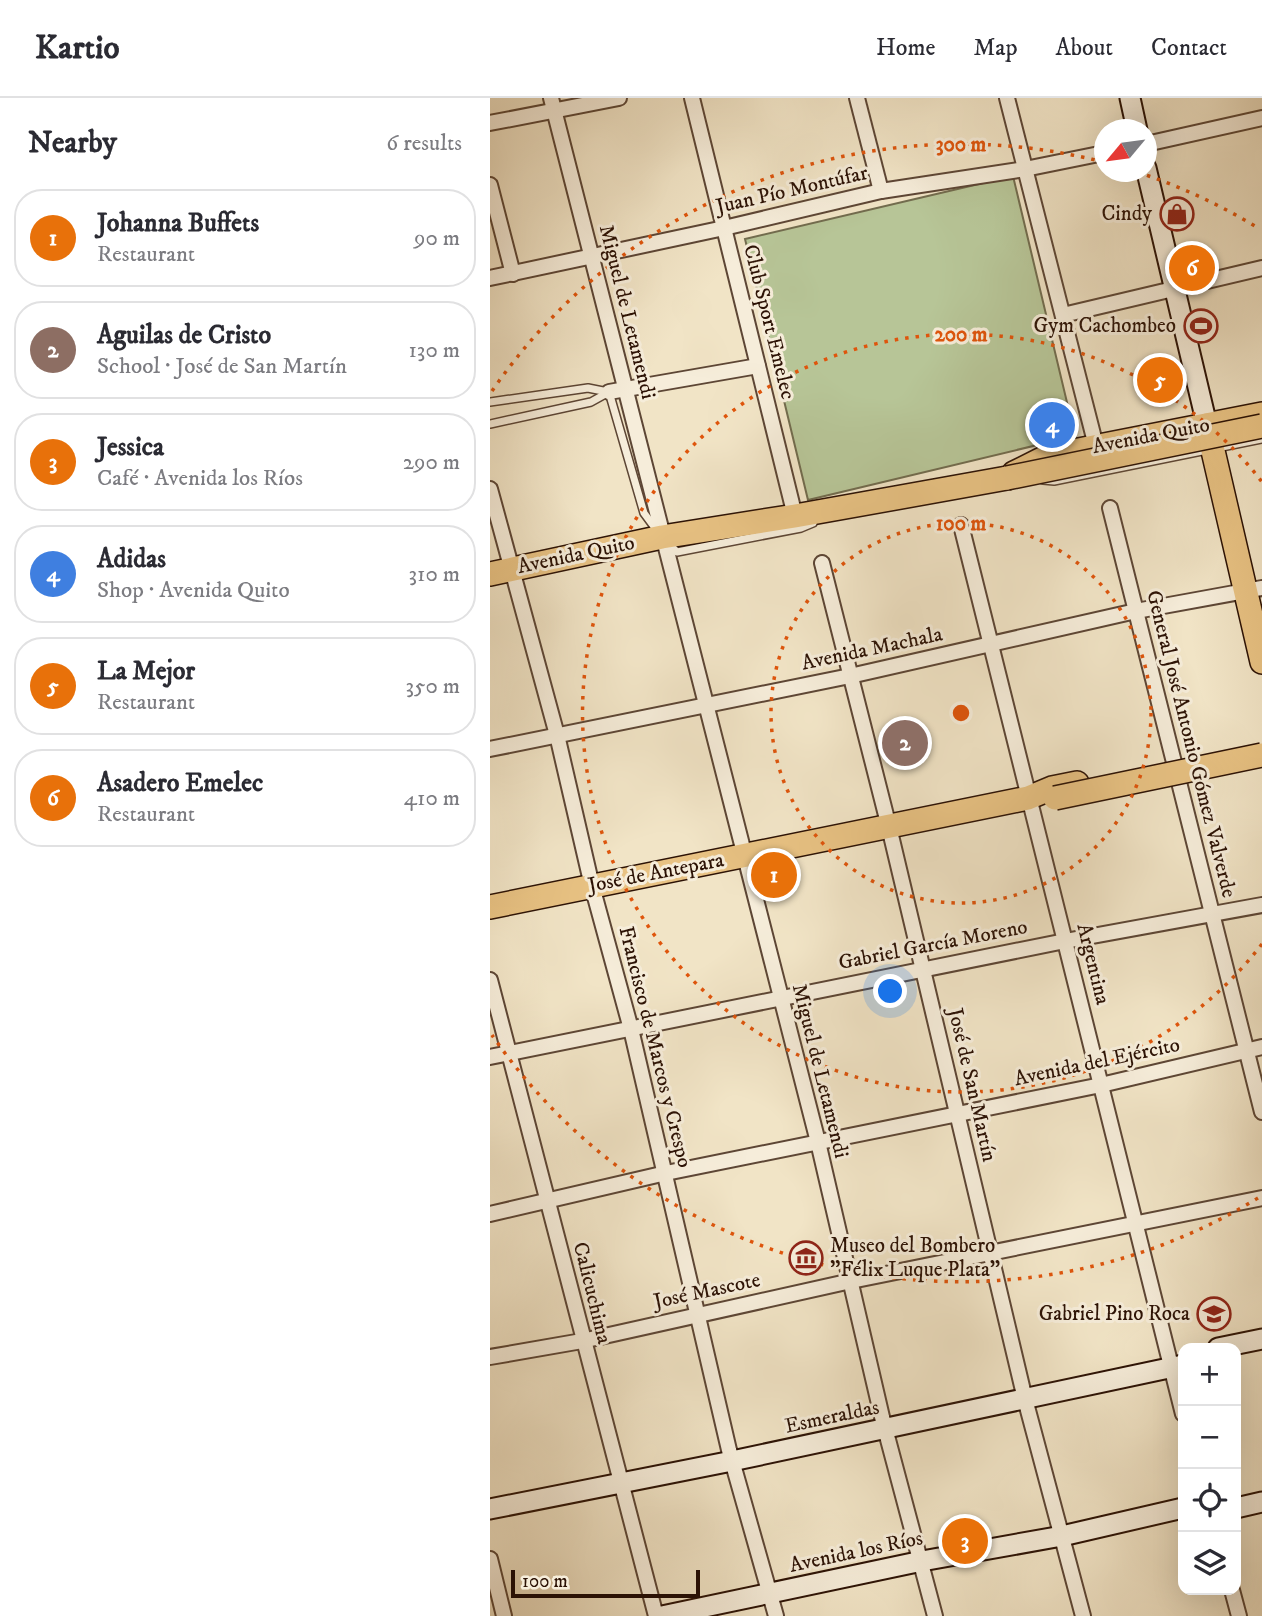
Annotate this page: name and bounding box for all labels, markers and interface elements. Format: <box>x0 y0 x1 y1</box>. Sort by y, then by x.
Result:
text: Kartio <box>35 28 120 69</box>
text: Home <box>876 33 935 63</box>
text: Map <box>973 33 1018 63</box>
text: About <box>1056 33 1113 63</box>
text: Contact <box>1151 33 1227 63</box>
north arrow <box>1094 119 1157 182</box>
text: Nearby <box>28 125 117 162</box>
text: 6 results <box>386 129 462 158</box>
text: 300 m <box>936 132 987 158</box>
street label: Juan Pío Montúfar <box>712 160 871 221</box>
shop icon: Cindy <box>1158 195 1196 233</box>
place label: Cindy <box>1101 201 1153 227</box>
text: Johanna Buffets <box>97 207 259 240</box>
street label: Miguel de Letamendi <box>593 222 661 402</box>
text: 1 <box>49 224 57 253</box>
text: 90 m <box>414 224 460 253</box>
text: Restaurant <box>97 240 195 269</box>
street label: Club Sport Emelec <box>737 242 801 402</box>
pin: 6 <box>1169 242 1215 294</box>
sports icon: Gym Cachombeo <box>1182 307 1220 345</box>
place label: Gym Cachombeo <box>1034 313 1176 339</box>
text: Aguilas de Cristo <box>97 319 271 352</box>
text: 200 m <box>934 322 988 348</box>
text: 2 <box>47 336 59 365</box>
text: 130 m <box>408 336 460 365</box>
text: School · José de San Martín <box>97 352 347 381</box>
pin: 5 <box>1137 354 1183 406</box>
pin: 4 <box>1029 399 1075 451</box>
street label: Avenida Quito <box>1090 412 1212 460</box>
text: Jessica <box>97 431 164 464</box>
text: 3 <box>49 448 57 477</box>
text: 290 m <box>403 448 460 477</box>
text: Café · Avenida los Ríos <box>97 464 303 493</box>
text: 100 m <box>936 511 986 537</box>
street label: Avenida Quito <box>515 530 637 580</box>
text: Adidas <box>97 543 166 576</box>
text: 4 <box>46 560 60 589</box>
text: 310 m <box>408 560 460 589</box>
text: Shop · Avenida Quito <box>97 576 290 605</box>
street label: General José Antonio Gómez Valverde <box>1140 588 1242 901</box>
street label: Avenida Machala <box>799 621 945 677</box>
text: La Mejor <box>97 655 195 688</box>
text: 5 <box>47 672 59 701</box>
text: 350 m <box>405 672 460 701</box>
text: Restaurant <box>97 688 195 717</box>
centre of rings <box>949 701 973 725</box>
pin: 2 <box>882 717 928 769</box>
text: Asadero Emelec <box>97 767 263 800</box>
text: 6 <box>47 784 59 813</box>
text: 410 m <box>404 784 460 813</box>
text: Restaurant <box>97 800 195 829</box>
street label: José de Antepara <box>584 847 726 899</box>
pin: 1 <box>751 849 797 901</box>
street label: Gabriel García Moreno <box>836 914 1030 976</box>
street label: Argentina <box>1070 921 1116 1007</box>
street label: Francisco de Marcos y Crespo <box>612 924 698 1170</box>
your location <box>873 974 907 1008</box>
street label: Miguel de Letamendi <box>786 981 854 1161</box>
street label: José de San Martín <box>941 1004 1002 1164</box>
street label: Avenida del Ejército <box>1012 1032 1182 1092</box>
place label: Museo del Bombero "Félix Luque Plata" <box>830 1233 1000 1283</box>
street label: Calicuchima <box>567 1239 617 1347</box>
museum icon: Museo del Bombero "Félix Luque Plata" <box>787 1239 825 1277</box>
street label: José Mascote <box>649 1267 763 1315</box>
school or university icon: Gabriel Pino Roca <box>1195 1295 1233 1333</box>
place label: Gabriel Pino Roca <box>1039 1301 1190 1327</box>
map controls <box>1178 1343 1241 1595</box>
button: + <box>1178 1343 1241 1406</box>
street label: Esmeraldas <box>782 1394 882 1440</box>
button: − <box>1178 1406 1241 1469</box>
button: locate <box>1178 1469 1241 1532</box>
pin: 3 <box>942 1515 988 1567</box>
street label: Avenida los Ríos <box>787 1525 925 1579</box>
button: layers <box>1178 1532 1241 1595</box>
scale bar <box>511 1567 700 1599</box>
text: 100 m <box>522 1570 568 1593</box>

